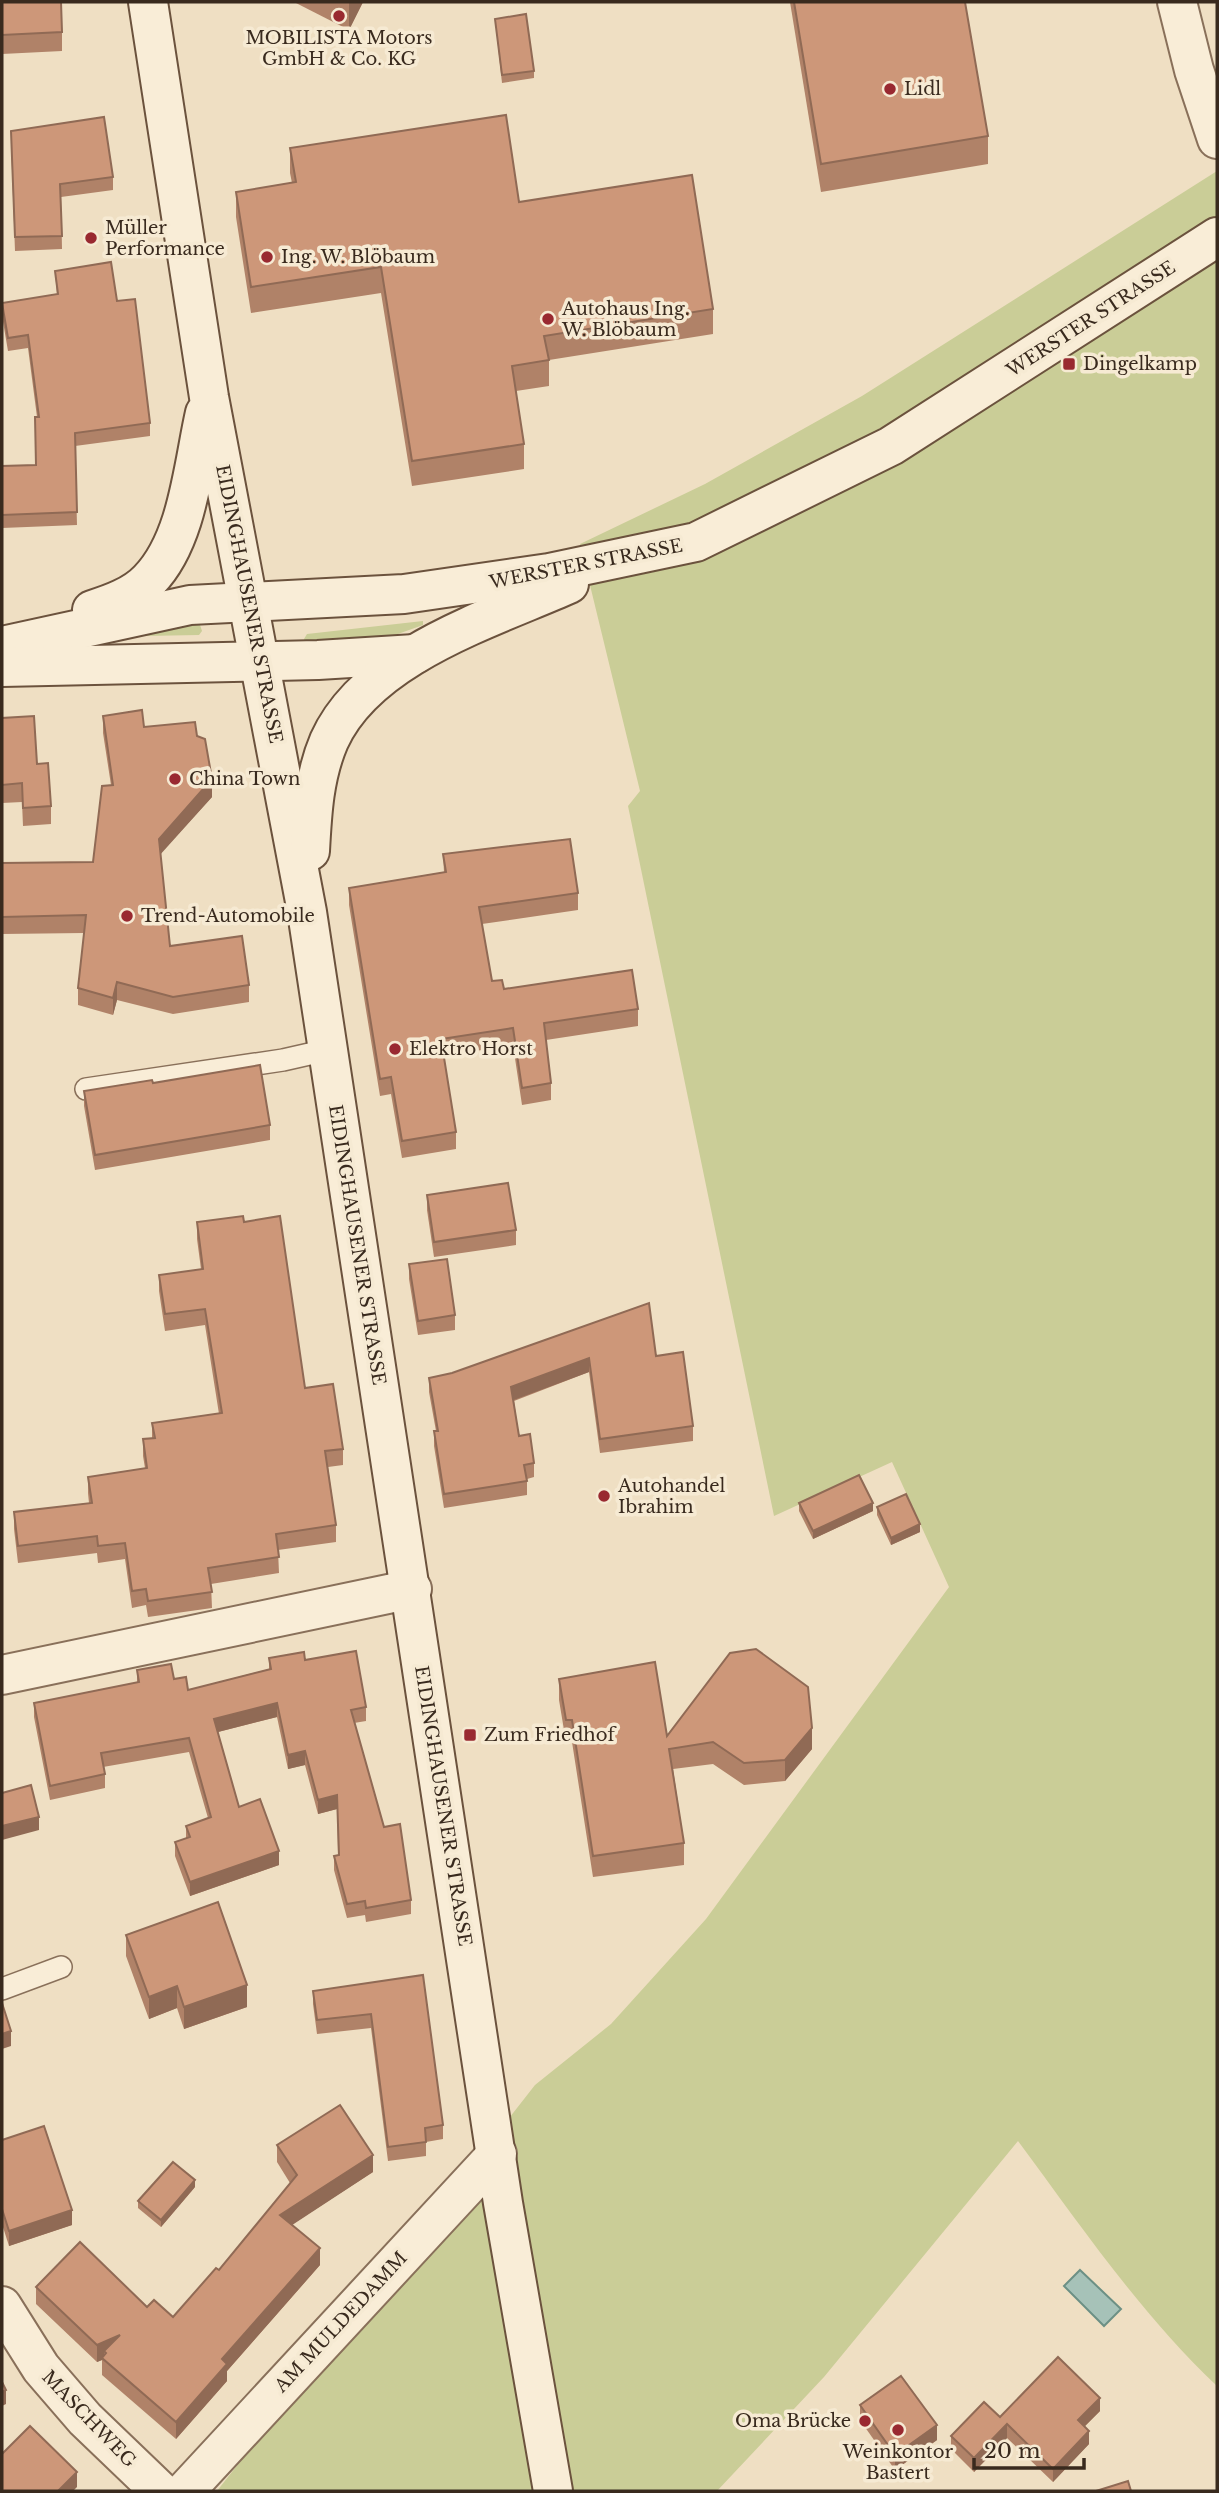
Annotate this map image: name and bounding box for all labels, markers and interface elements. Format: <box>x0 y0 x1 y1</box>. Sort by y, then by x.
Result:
marker: MOBILISTA Motors GmbH & Co. KG <box>331 8 347 24</box>
place label: MOBILISTA Motors GmbH & Co. KG <box>245 27 433 70</box>
place label: Lidl <box>904 78 941 100</box>
marker: Lidl <box>882 81 898 97</box>
place label: Müller Performance <box>105 217 225 260</box>
marker: Müller Performance <box>83 230 99 246</box>
place label: Ing. W. Blöbaum <box>281 246 435 268</box>
marker: Ing. W. Blöbaum <box>259 249 275 265</box>
street label: WERSTER STRASSE <box>1002 256 1179 382</box>
place label: Autohaus Ing. W. Blöbaum <box>561 298 689 341</box>
marker: Autohaus Ing. W. Blöbaum <box>540 311 556 327</box>
place label: Dingelkamp <box>1083 353 1197 375</box>
marker: Dingelkamp <box>1061 356 1077 372</box>
street label: EIDINGHAUSENER STRASSE <box>211 463 287 745</box>
street label: WERSTER STRASSE <box>486 534 685 594</box>
place label: China Town <box>189 768 300 790</box>
marker: China Town <box>167 771 183 787</box>
place label: Trend-Automobile <box>141 905 315 927</box>
marker: Trend-Automobile <box>119 908 135 924</box>
place label: Elektro Horst <box>409 1038 533 1060</box>
marker: Elektro Horst <box>387 1041 403 1057</box>
street label: EIDINGHAUSENER STRASSE <box>324 1103 390 1387</box>
place label: Autohandel Ibrahim <box>617 1475 726 1518</box>
marker: Autohandel Ibrahim <box>596 1488 612 1504</box>
street label: EIDINGHAUSENER STRASSE <box>410 1664 476 1948</box>
place label: Zum Friedhof <box>484 1724 617 1746</box>
marker: Zum Friedhof <box>462 1727 478 1743</box>
street label: AM MULDEDAMM <box>269 2247 412 2398</box>
street label: MASCHWEG <box>37 2366 141 2472</box>
place label: Oma Brücke <box>735 2410 851 2432</box>
marker: Oma Brücke <box>857 2413 873 2429</box>
marker: Weinkontor Bastert <box>890 2422 906 2438</box>
scale bar <box>974 2426 1084 2470</box>
text: 20 m <box>984 2438 1041 2464</box>
place label: Weinkontor Bastert <box>842 2441 954 2484</box>

